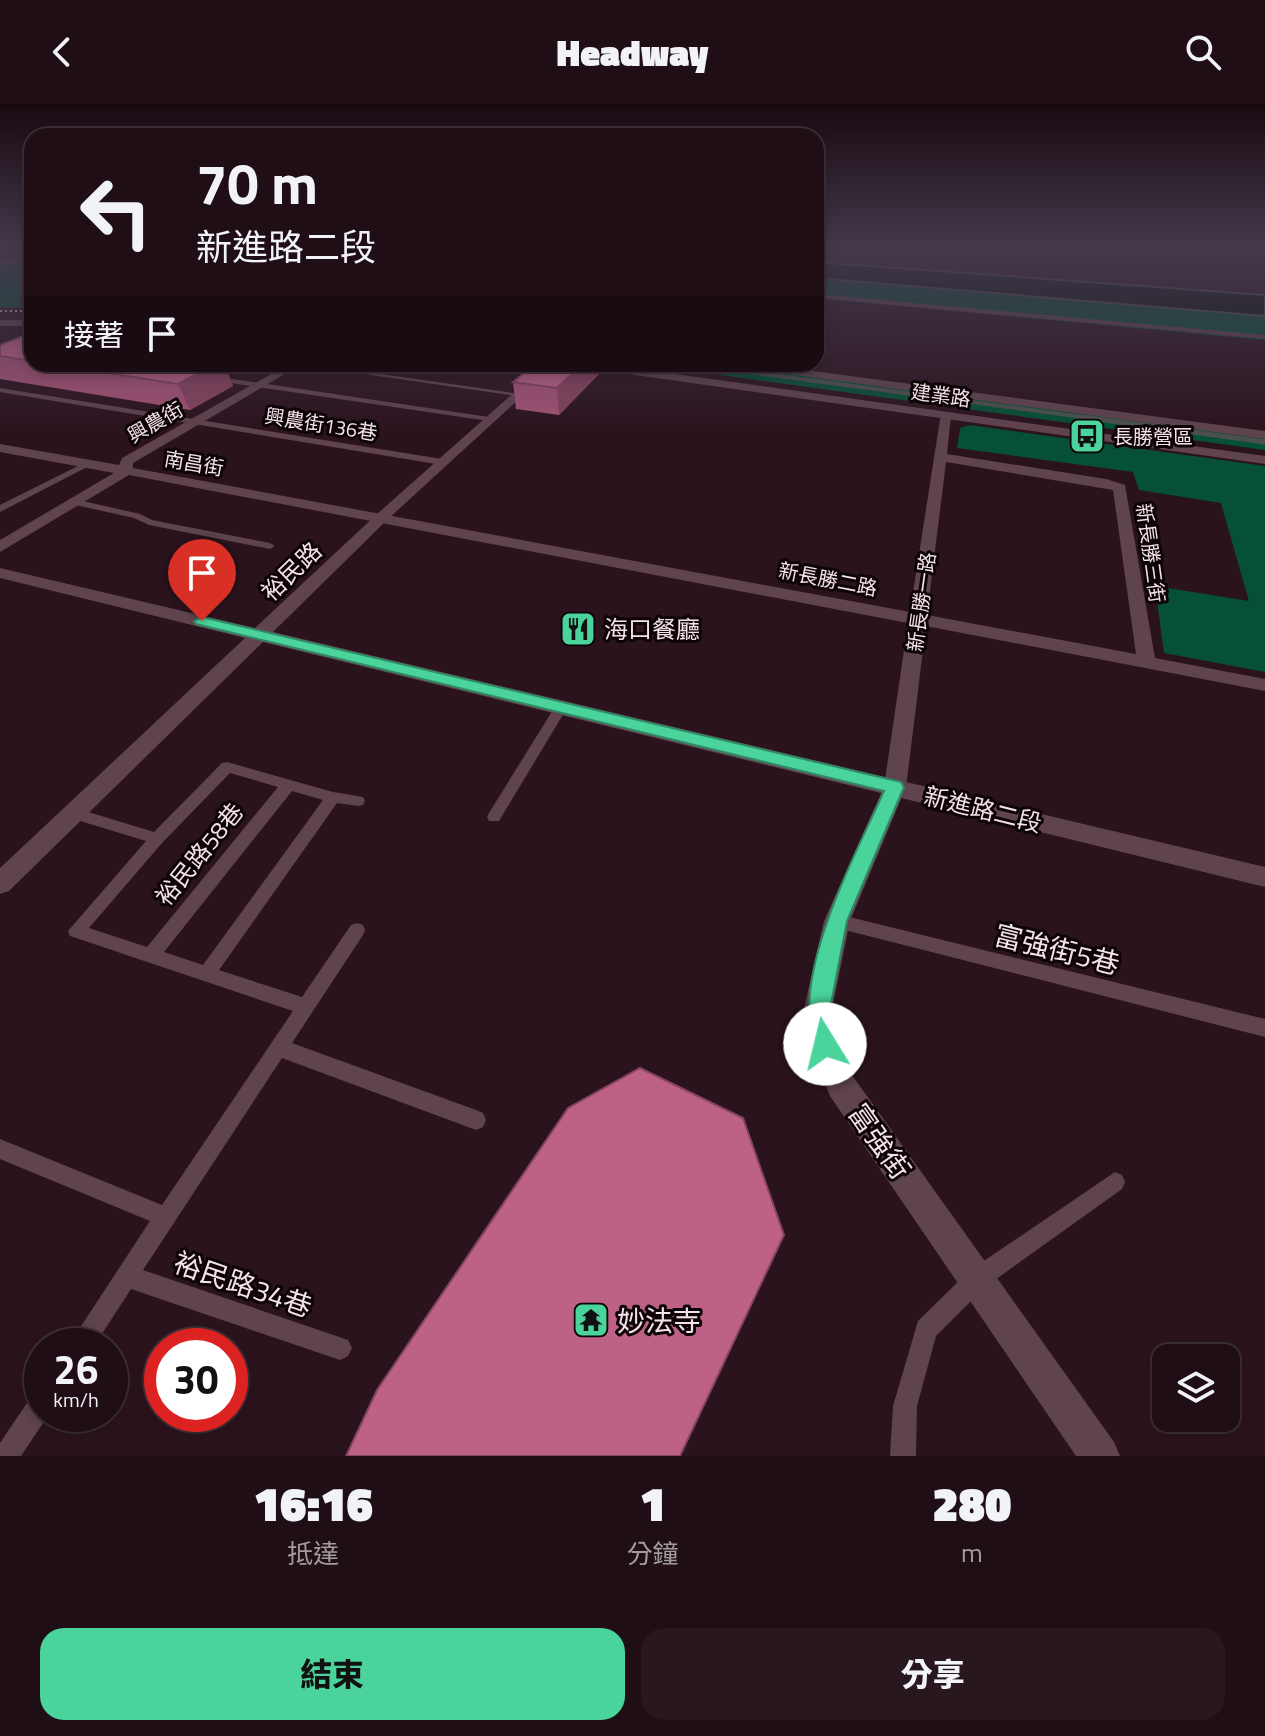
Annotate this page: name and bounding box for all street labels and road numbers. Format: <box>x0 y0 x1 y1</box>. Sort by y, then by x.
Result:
street label: 建業路 <box>909 375 973 415</box>
street label: 興農街 <box>121 394 189 450</box>
street label: 興農街136巷 <box>262 400 380 448</box>
street label: 南昌街 <box>162 443 226 483</box>
street label: 新長勝三街 <box>1129 501 1173 605</box>
street label: 裕民路 <box>253 533 329 609</box>
street label: 新長勝一路 <box>899 550 943 654</box>
street label: 新長勝二路 <box>776 554 880 604</box>
street label: 新進路二段 <box>920 777 1046 841</box>
street label: 裕民路58巷 <box>146 795 252 913</box>
street label: 富強街5巷 <box>990 913 1124 985</box>
street label: 富強街 <box>838 1094 922 1188</box>
street label: 裕民路34巷 <box>168 1240 318 1328</box>

